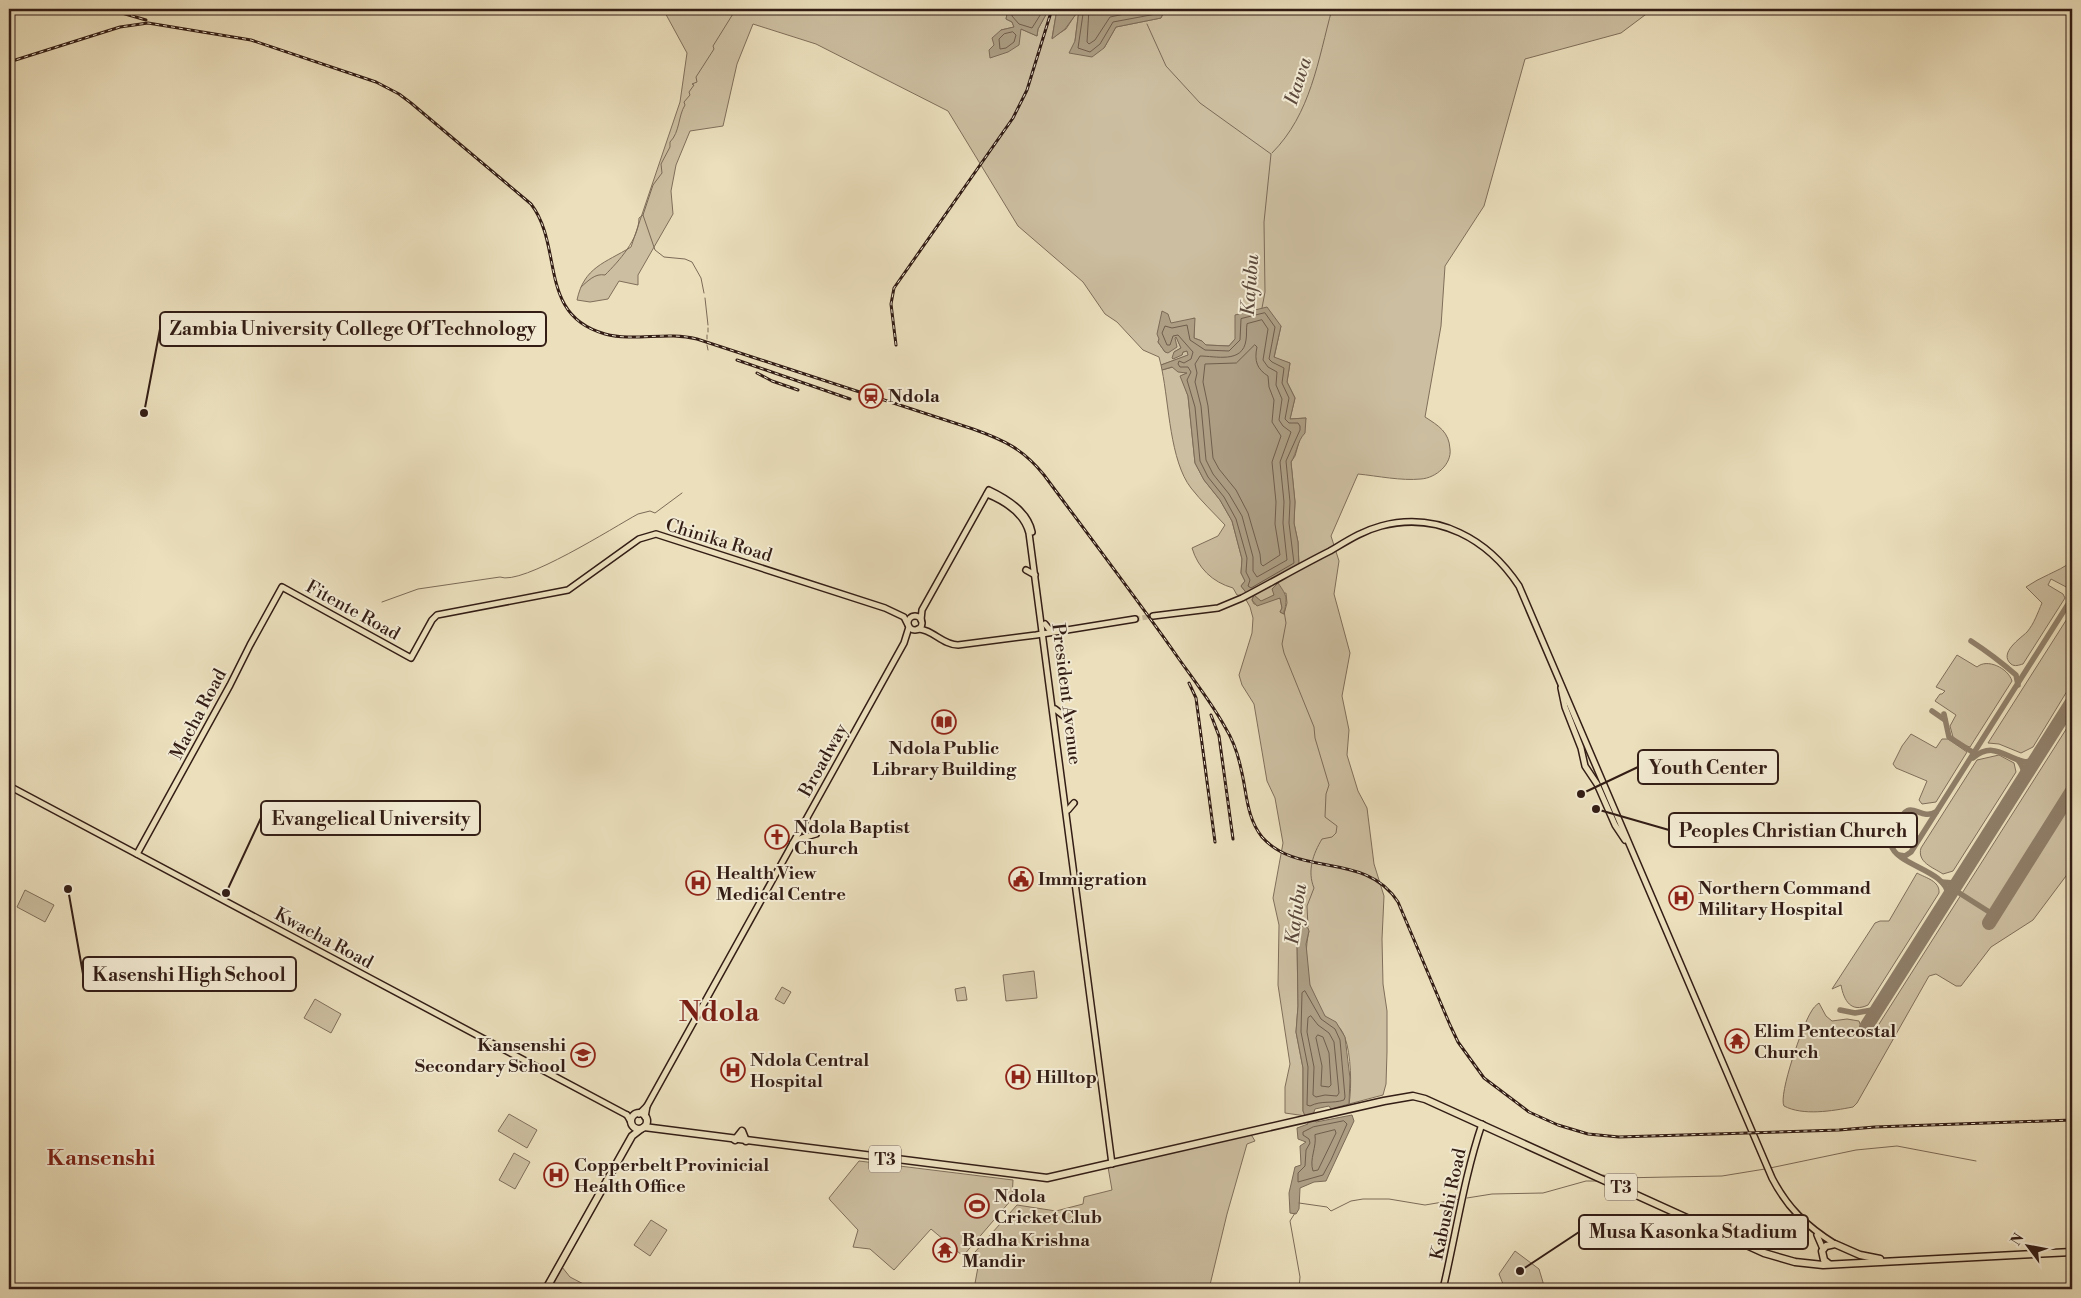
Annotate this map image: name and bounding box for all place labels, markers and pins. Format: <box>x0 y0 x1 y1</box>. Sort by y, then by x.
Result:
callout: Zambia University College Of Technology <box>160 312 546 346</box>
station icon: Ndola <box>858 383 884 409</box>
place label: Ndola <box>888 385 940 408</box>
library icon: Ndola Public Library Building <box>931 709 957 735</box>
place label: Ndola Public Library Building <box>872 737 1017 781</box>
callout: Youth Center <box>1638 750 1778 784</box>
callout: Evangelical University <box>261 801 480 835</box>
callout: Peoples Christian Church <box>1669 813 1917 847</box>
place label: Ndola Baptist Church <box>794 816 910 860</box>
church icon: Ndola Baptist Church <box>764 824 790 850</box>
place label: Health View Medical Centre <box>716 862 846 906</box>
public building icon: Immigration <box>1008 866 1034 892</box>
place label: Immigration <box>1038 868 1147 891</box>
hospital icon: Health View Medical Centre <box>685 870 711 896</box>
place label: Northern Command Military Hospital <box>1698 877 1871 921</box>
hospital icon: Northern Command Military Hospital <box>1668 885 1694 911</box>
callout: Kasenshi High School <box>83 957 296 991</box>
place label: Elim Pentecostal Church <box>1754 1020 1896 1064</box>
temple icon: Elim Pentecostal Church <box>1724 1028 1750 1054</box>
place label: Kansenshi Secondary School <box>415 1034 566 1078</box>
school or university icon: Kansenshi Secondary School <box>570 1042 596 1068</box>
place label: Ndola Central Hospital <box>750 1049 869 1093</box>
hospital icon: Ndola Central Hospital <box>720 1057 746 1083</box>
hospital icon: Hilltop <box>1005 1064 1031 1090</box>
place label: Hilltop <box>1036 1066 1097 1089</box>
place label: Copperbelt Provinicial Health Office <box>574 1154 769 1198</box>
hospital icon: Copperbelt Provinicial Health Office <box>543 1162 569 1188</box>
place label: Ndola Cricket Club <box>994 1185 1102 1229</box>
sports icon: Ndola Cricket Club <box>964 1193 990 1219</box>
callout: Musa Kasonka Stadium <box>1579 1215 1808 1249</box>
place label: Radha Krishna Mandir <box>962 1229 1090 1273</box>
temple icon: Radha Krishna Mandir <box>932 1237 958 1263</box>

